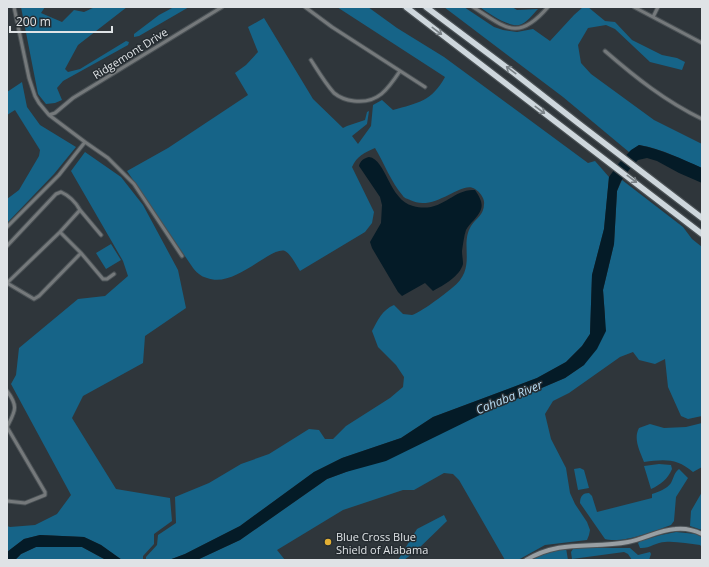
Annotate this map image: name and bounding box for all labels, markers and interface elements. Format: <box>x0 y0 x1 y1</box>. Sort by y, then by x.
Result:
scale bar <box>10 8 112 34</box>
text: 200 m <box>16 13 51 30</box>
street label: Ridgemont Drive <box>90 24 170 82</box>
one-way arrow <box>431 26 442 35</box>
one-way arrow <box>506 66 517 75</box>
one-way arrow <box>535 105 546 114</box>
one-way arrow <box>626 175 637 184</box>
water label: Cahaba River <box>473 375 546 418</box>
place label: Blue Cross Blue Shield of Alabama <box>336 529 428 557</box>
marker: Blue Cross Blue Shield of Alabama <box>323 537 333 547</box>

